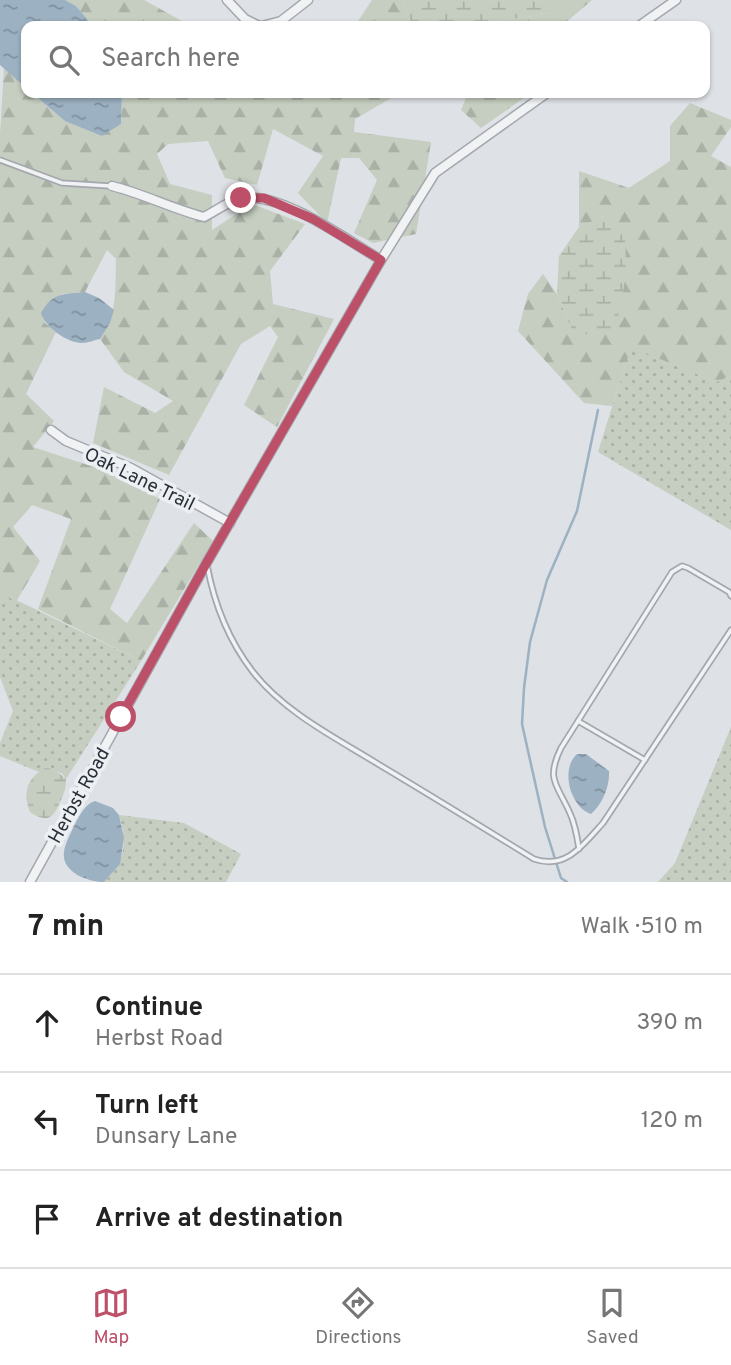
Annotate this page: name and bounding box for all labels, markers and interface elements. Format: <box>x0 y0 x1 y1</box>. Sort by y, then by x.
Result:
search box <box>21 21 710 98</box>
icon: search <box>45 41 83 79</box>
text: Search here <box>101 43 240 76</box>
route end <box>225 182 256 213</box>
street label: Oak Lane Trail <box>80 443 198 517</box>
route start <box>105 701 136 732</box>
street label: Herbst Road <box>44 744 116 848</box>
text: 7 min <box>28 909 104 946</box>
text: Walk · 510 m <box>581 913 703 942</box>
text: Continue <box>95 992 203 1025</box>
icon: ahead <box>28 1004 66 1042</box>
text: 390 m <box>636 1009 703 1038</box>
text: Herbst Road <box>95 1025 223 1054</box>
text: Turn left <box>95 1090 199 1123</box>
icon: left <box>28 1102 66 1140</box>
text: 120 m <box>641 1107 703 1136</box>
text: Dunsary Lane <box>95 1123 237 1152</box>
icon: arrive <box>28 1200 66 1238</box>
text: Arrive at destination <box>95 1203 343 1236</box>
tab: Map <box>92 1284 130 1350</box>
tab: Directions <box>315 1284 402 1350</box>
tab: Saved <box>586 1284 639 1350</box>

